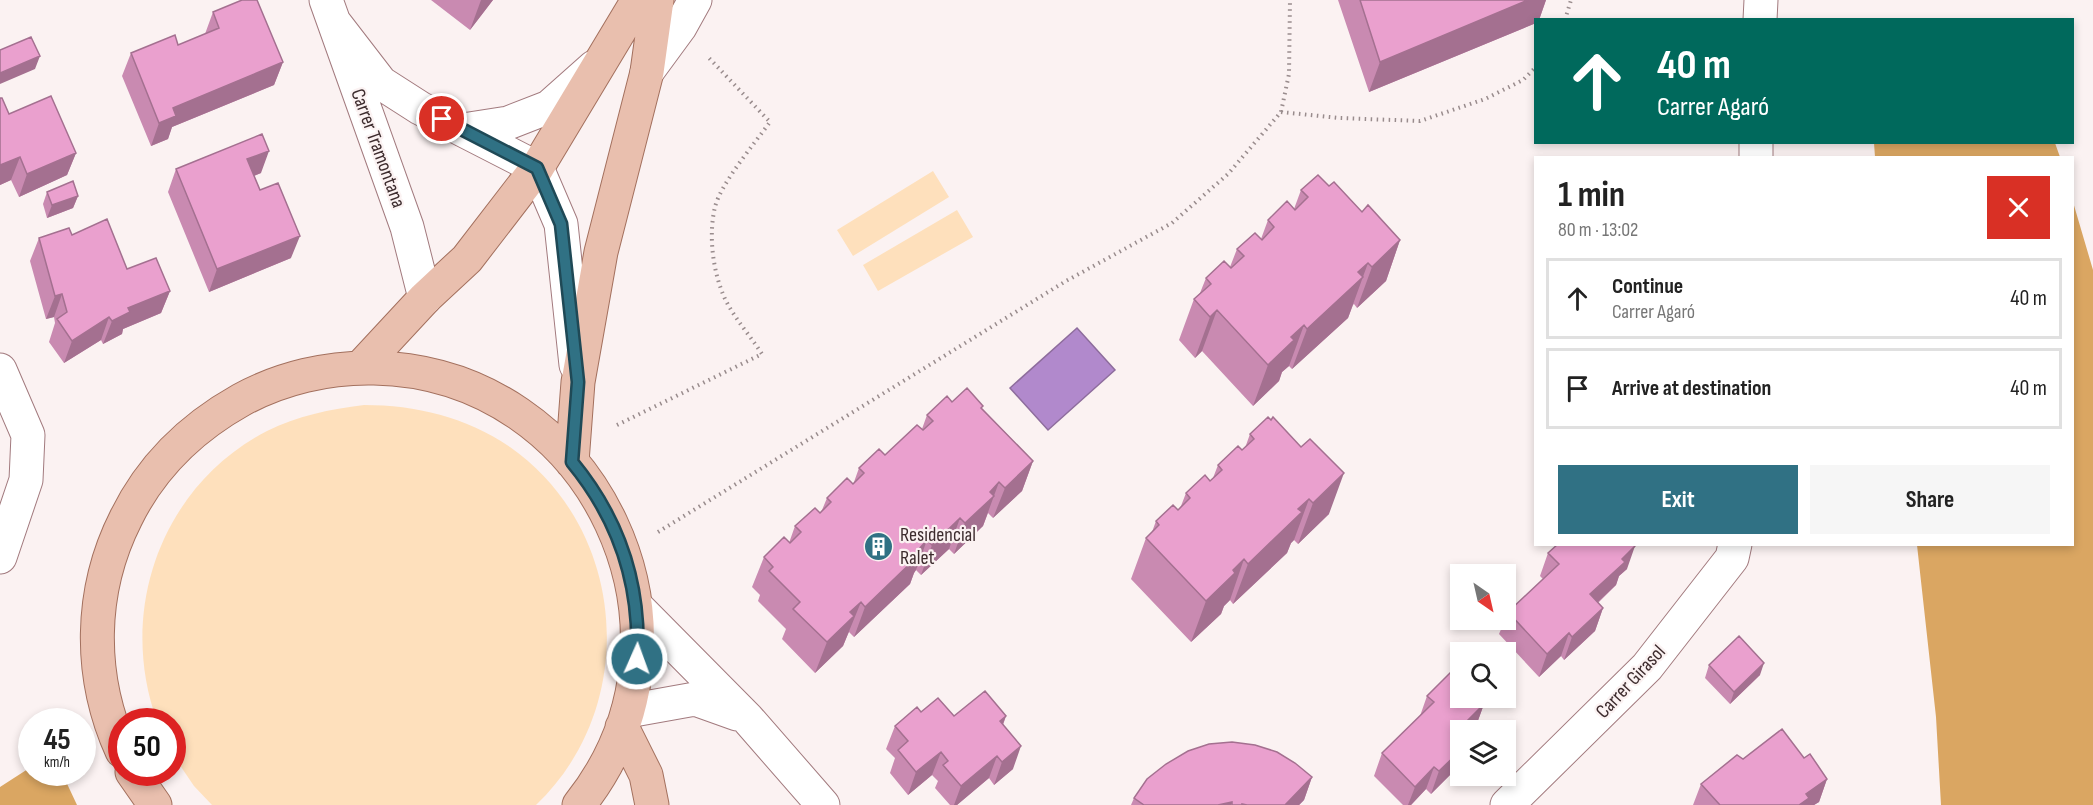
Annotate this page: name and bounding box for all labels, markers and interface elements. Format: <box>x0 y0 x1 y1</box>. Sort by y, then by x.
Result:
text: 40 m <box>1657 40 1731 91</box>
icon: ahead <box>1558 42 1636 120</box>
street label: Carrer Tramontana <box>345 86 411 211</box>
text: Carrer Agaró <box>1657 91 1769 123</box>
pin <box>416 93 467 144</box>
icon: arrive <box>425 102 458 135</box>
text: 1 min <box>1558 174 1625 217</box>
button: close <box>1987 176 2050 239</box>
text: 80 m · 13:02 <box>1558 218 1638 242</box>
text: Continue <box>1612 273 1683 300</box>
icon: ahead <box>1561 282 1594 315</box>
text: 40 m <box>2010 285 2047 312</box>
text: Carrer Agaró <box>1612 300 1695 324</box>
icon: arrive <box>1561 372 1594 405</box>
text: Arrive at destination <box>1612 375 1771 402</box>
text: 40 m <box>2010 375 2047 402</box>
button: Exit <box>1558 465 1798 534</box>
button: Share <box>1810 465 2050 534</box>
place label: Residencial Ralet <box>900 523 976 570</box>
building icon: Residencial Ralet <box>863 530 895 562</box>
north arrow <box>1450 564 1516 630</box>
map controls <box>1450 564 1516 786</box>
position arrow <box>605 627 669 691</box>
street label: Carrer Girasol <box>1591 640 1671 723</box>
button: search <box>1450 642 1516 708</box>
speed limit sign: 50 <box>108 708 186 786</box>
button: layers <box>1450 720 1516 786</box>
text: 45 <box>43 722 71 758</box>
text: km/h <box>44 753 70 772</box>

